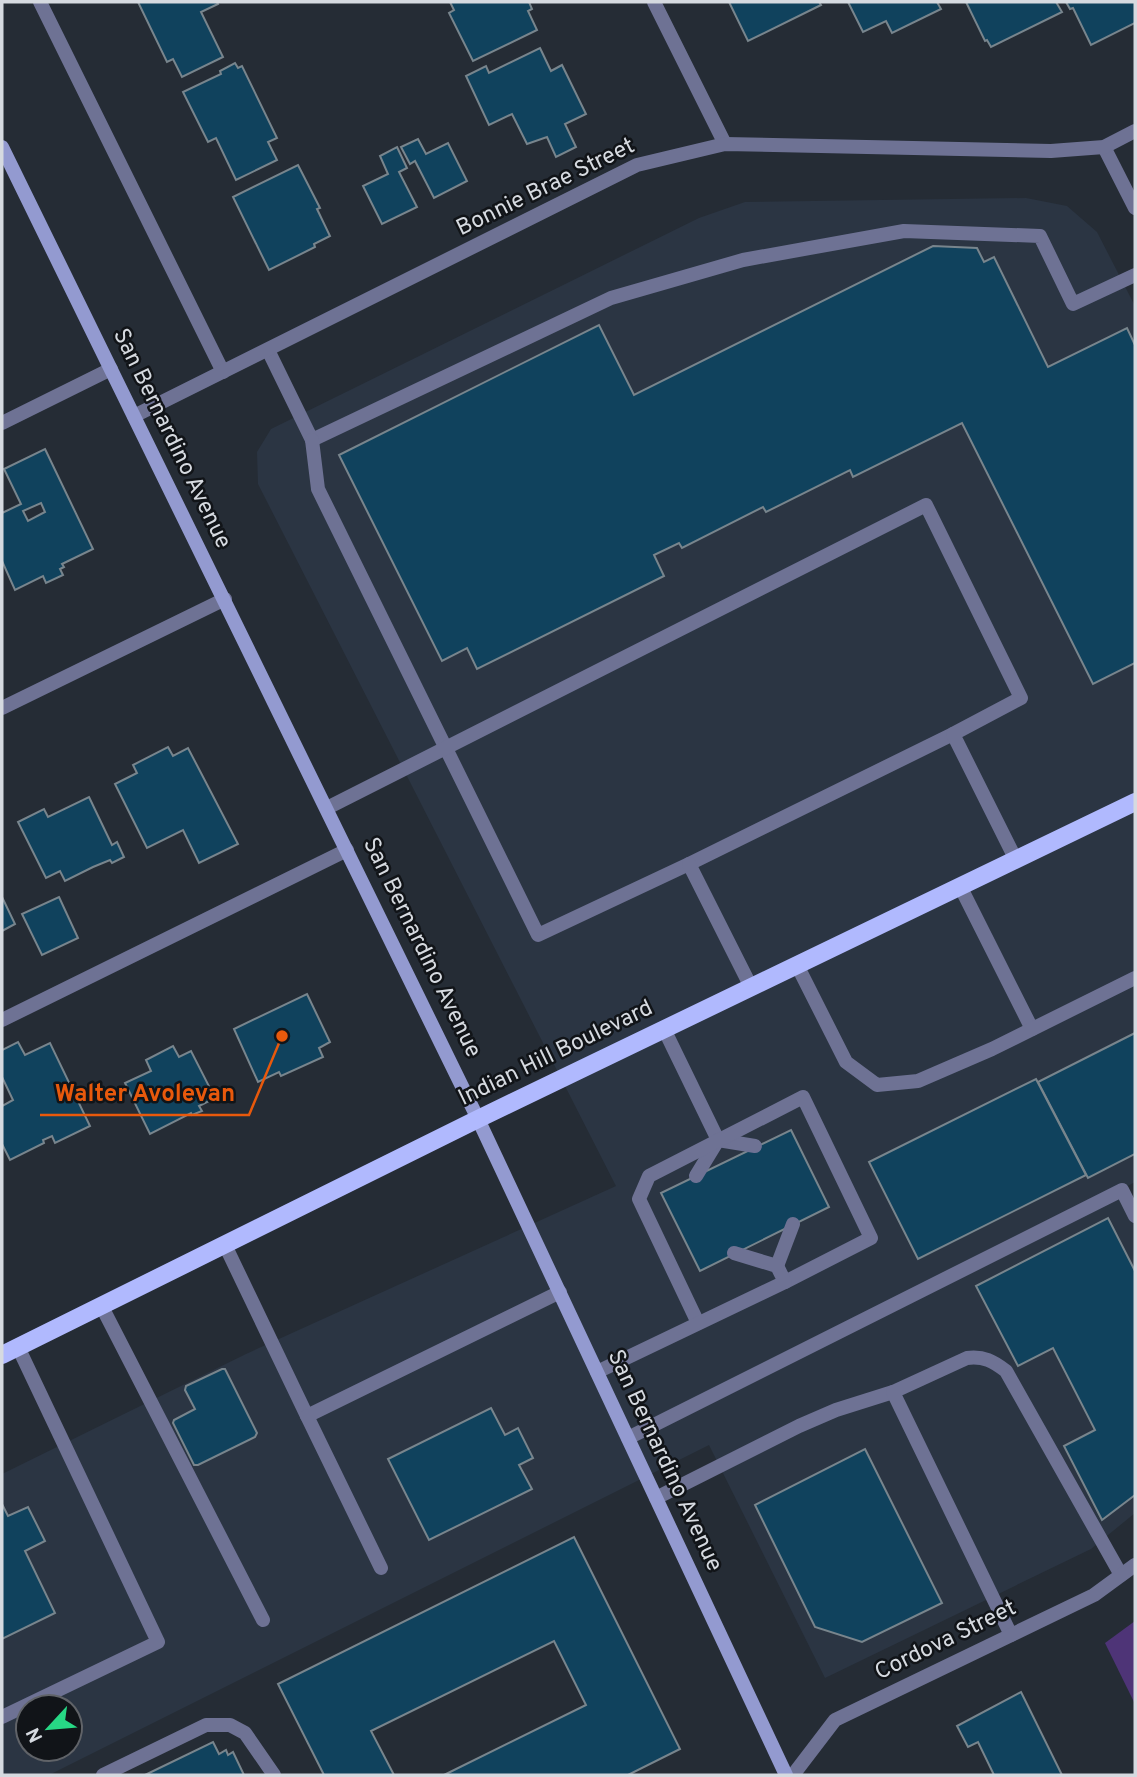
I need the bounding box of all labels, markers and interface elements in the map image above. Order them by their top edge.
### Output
street label: Bonnie Brae Street [452,132,640,244]
street label: San Bernardino Avenue [105,324,237,554]
street label: San Bernardino Avenue [355,833,487,1063]
street label: Indian Hill Boulevard [454,994,658,1114]
callout: Walter Avolevan [40,1070,249,1115]
text: Walter Avolevan [55,1080,235,1110]
street label: San Bernardino Avenue [600,1345,728,1577]
street label: Cordova Street [870,1594,1022,1688]
north arrow [14,1693,84,1763]
text: N [22,1723,49,1746]

